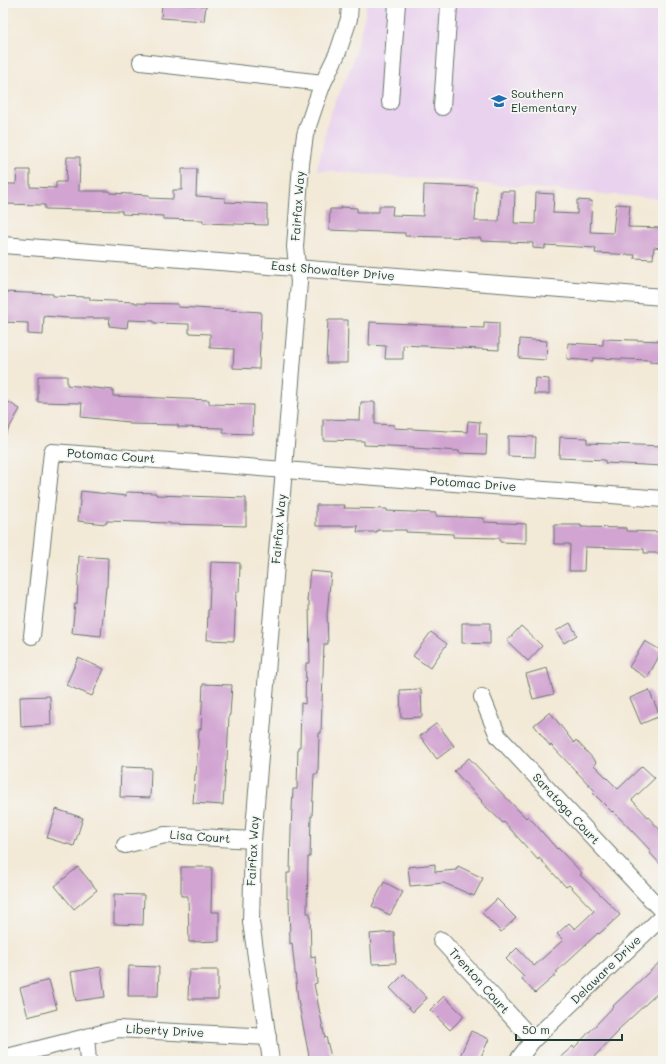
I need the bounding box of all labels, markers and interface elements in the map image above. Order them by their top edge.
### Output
place label: Southern Elementary [511,85,577,115]
school or university icon: Southern Elementary [490,92,508,110]
street label: Fairfax Way [287,170,307,242]
street label: East Showalter Drive [271,257,396,283]
street label: Potomac Court [66,444,156,466]
street label: Potomac Drive [429,472,517,494]
street label: Fairfax Way [267,493,289,565]
street label: Saratoga Court [530,769,604,847]
street label: Fairfax Way [242,815,262,886]
street label: Lisa Court [169,826,231,846]
street label: Delaware Drive [567,932,644,1007]
street label: Trenton Court [446,944,514,1017]
scale bar [516,1016,622,1042]
street label: Liberty Drive [126,1020,205,1040]
text: 50 m [522,1021,550,1037]

